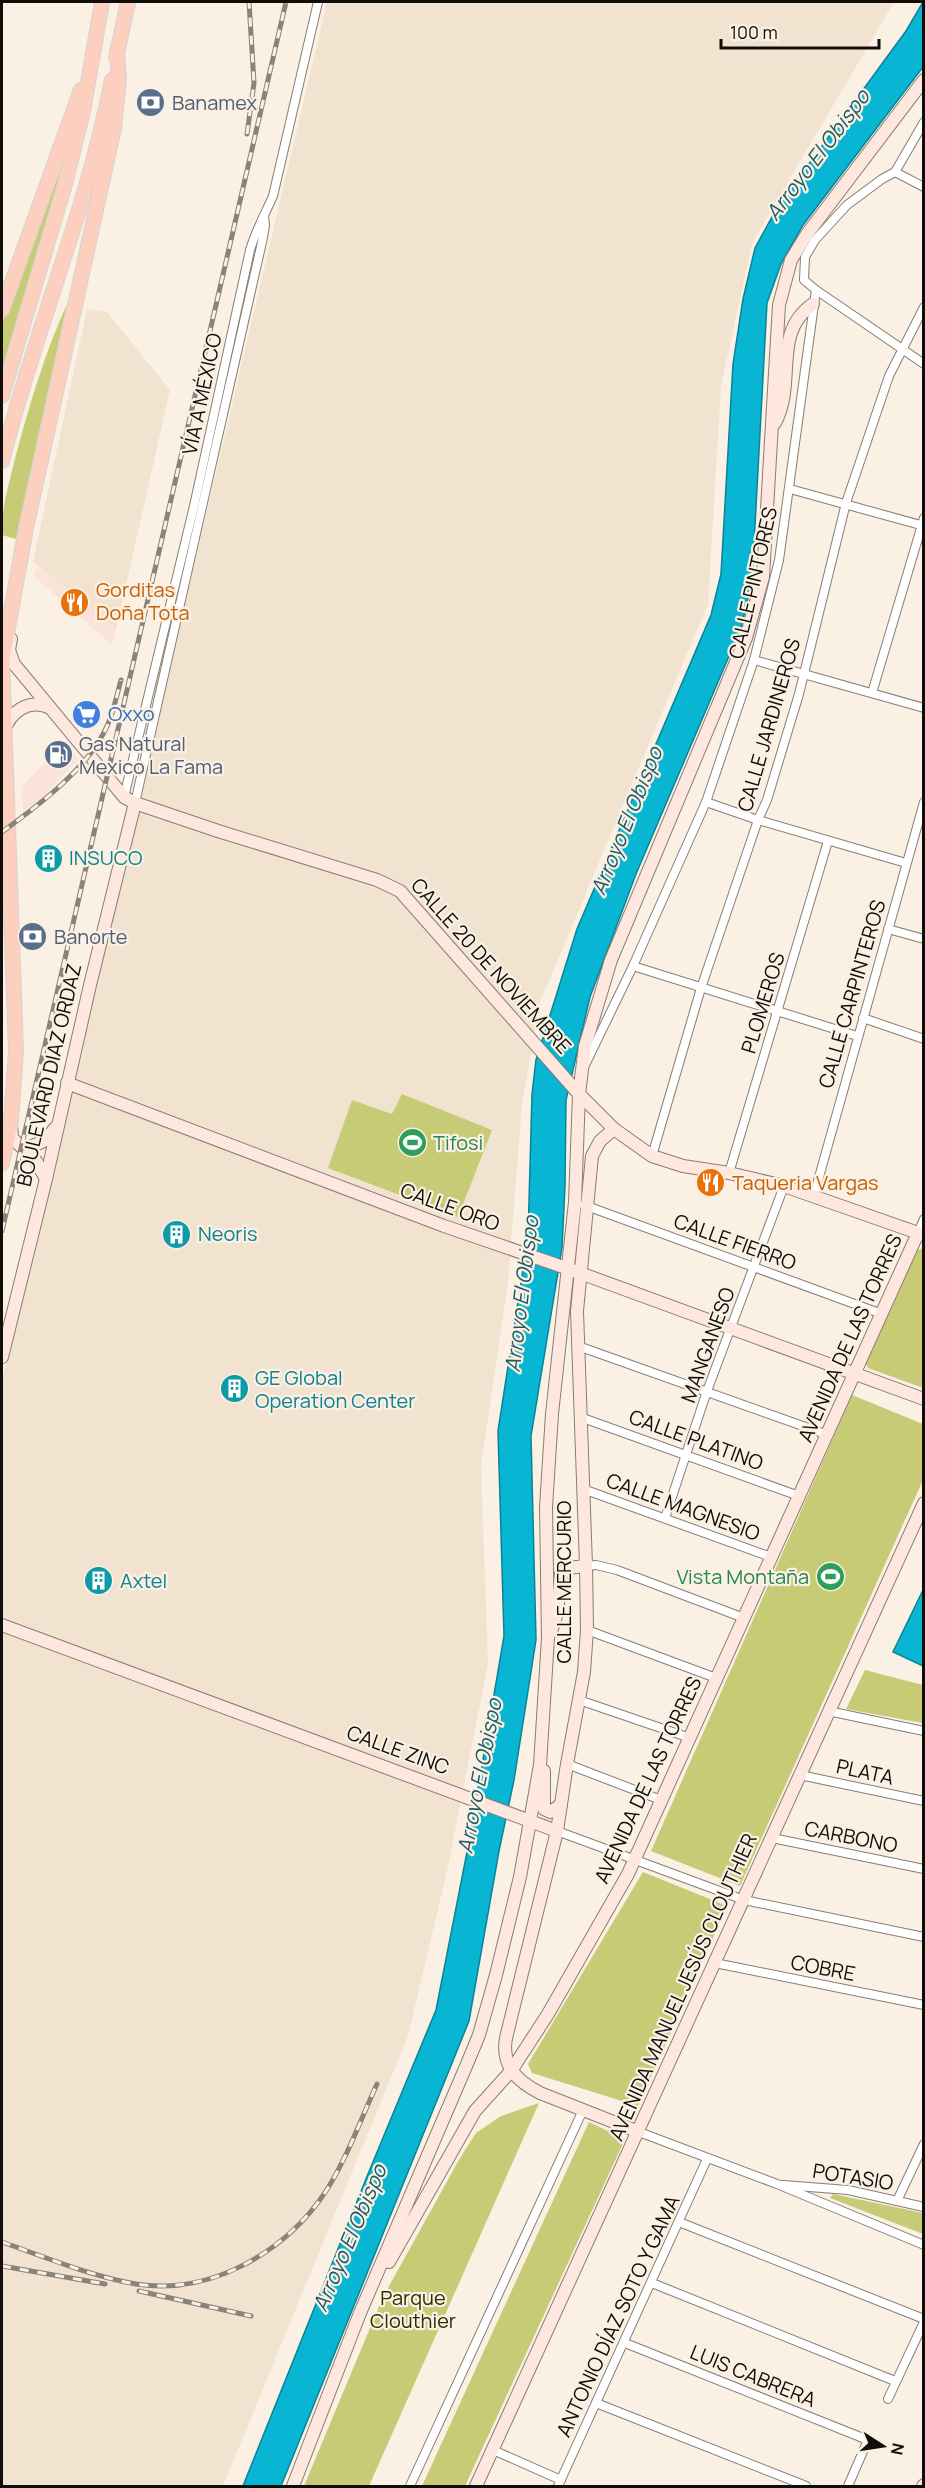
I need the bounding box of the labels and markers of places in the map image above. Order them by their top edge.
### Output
bank icon: Banamex [135,87,167,119]
place label: Banamex [172,89,258,116]
place label: Gorditas Doña Tota [96,576,190,626]
restaurant icon: Gorditas Doña Tota [59,586,91,618]
supermarket icon: Oxxo [71,698,103,730]
place label: Oxxo [108,700,155,727]
place label: Gas Natural Mexico La Fama [79,730,223,780]
fuel station icon: Gas Natural Mexico La Fama [42,739,74,771]
building icon: INSUCO [32,842,64,874]
place label: INSUCO [69,844,143,871]
bank icon: Banorte [17,921,49,953]
place label: Banorte [54,923,128,950]
sports icon: Tifosi [396,1127,428,1159]
place label: Tifosi [433,1129,483,1156]
restaurant icon: Taqueria Vargas [695,1167,727,1199]
place label: Taqueria Vargas [732,1169,879,1196]
building icon: Neoris [161,1218,193,1250]
place label: Neoris [198,1220,258,1247]
place label: GE Global Operation Center [255,1364,415,1414]
building icon: GE Global Operation Center [218,1373,250,1405]
sports icon: Vista Montaña [814,1561,846,1593]
place label: Vista Montaña [676,1563,809,1590]
building icon: Axtel [83,1565,115,1597]
place label: Axtel [120,1567,167,1594]

